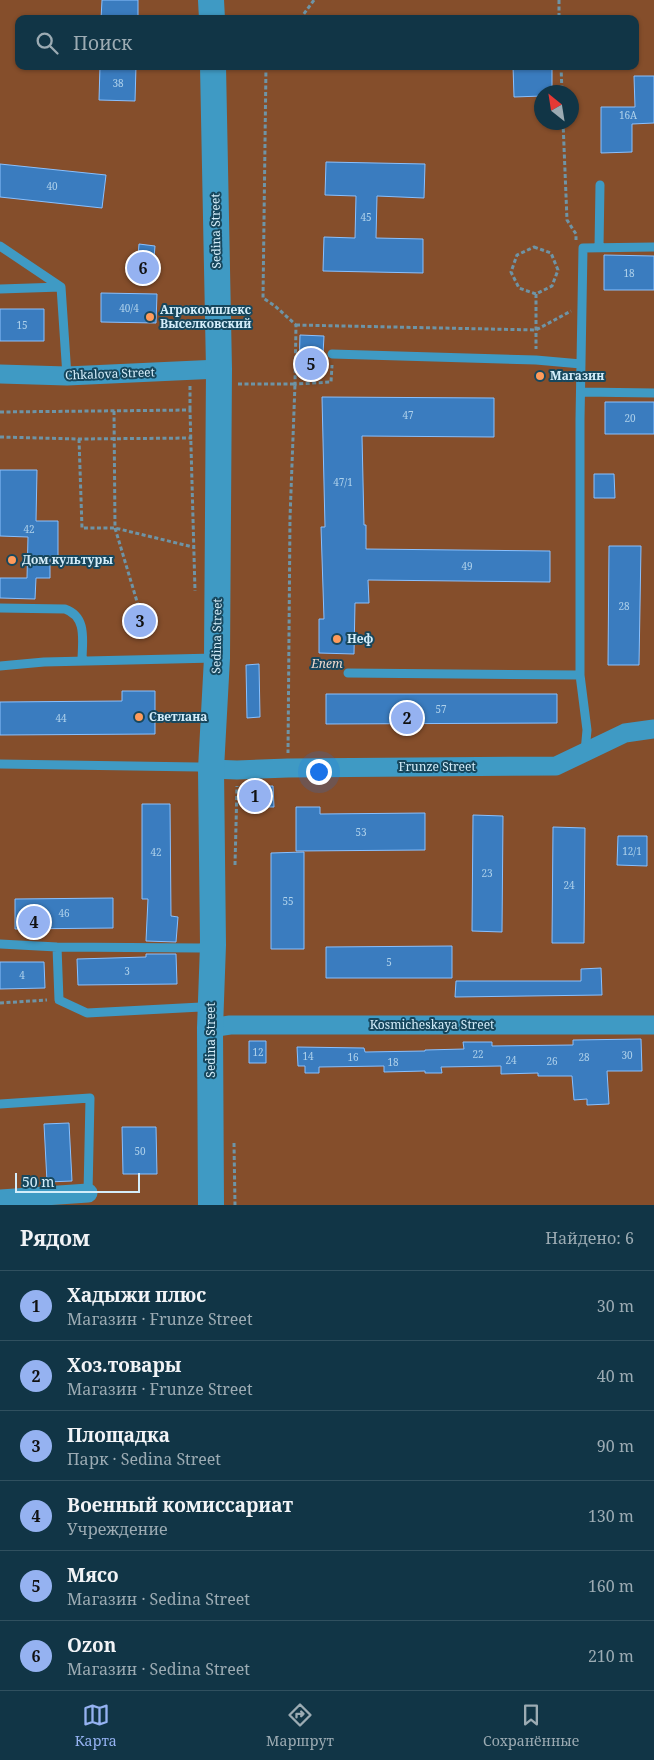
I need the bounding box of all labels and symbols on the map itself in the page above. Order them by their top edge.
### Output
house number: 38 [112,76,124,90]
north arrow [534,85,579,130]
house number: 16А [619,108,638,122]
house number: 40 [46,179,58,193]
street label: Sedina Street [206,193,225,269]
house number: 45 [360,210,372,224]
pin: 6 [127,249,159,287]
house number: 18 [623,266,635,280]
house number: 40/4 [119,301,139,315]
place label: Агрокомплекс Выселковский [160,301,251,332]
marker: Агрокомплекс Выселковский [144,311,156,323]
house number: 15 [16,318,28,332]
pin: 5 [295,345,327,383]
street label: Chkalova Street [65,363,155,384]
place label: Магазин [550,367,604,384]
marker: Магазин [534,370,546,382]
house number: 47 [402,408,414,422]
house number: 20 [624,411,636,425]
house number: 47/1 [333,475,353,489]
house number: 42 [23,522,35,536]
place label: Дом культуры [22,551,113,568]
marker: Дом культуры [6,554,18,566]
house number: 49 [461,559,473,573]
street label: Sedina Street [207,598,226,674]
house number: 28 [618,599,630,613]
pin: 3 [124,602,156,640]
place label: Неф [347,630,374,647]
marker: Неф [331,633,343,645]
park label: Enem [310,655,343,672]
pin: 2 [391,699,423,737]
house number: 57 [435,702,447,716]
place label: Светлана [149,708,207,725]
house number: 44 [55,711,67,725]
marker: Светлана [133,711,145,723]
street label: Frunze Street [398,758,476,775]
your location [306,759,332,785]
pin: 1 [239,777,271,815]
house number: 53 [355,825,367,839]
house number: 12/1 [622,844,642,858]
house number: 42 [150,845,162,859]
house number: 23 [481,866,493,880]
house number: 24 [563,878,575,892]
house number: 55 [282,894,294,908]
pin: 4 [18,903,50,941]
house number: 46 [58,906,70,920]
house number: 5 [386,955,392,969]
house number: 3 [124,964,130,978]
house number: 4 [19,968,25,982]
street label: Sedina Street [202,1002,219,1078]
street label: Kosmicheskaya Street [370,1016,494,1033]
house number: 12 [252,1045,264,1059]
house number: 22 [472,1047,484,1061]
house number: 30 [621,1048,633,1062]
house number: 14 [302,1049,314,1063]
house number: 16 [347,1050,359,1064]
house number: 28 [578,1050,590,1064]
house number: 24 [505,1053,517,1067]
house number: 26 [546,1054,558,1068]
house number: 18 [387,1055,399,1069]
house number: 50 [134,1144,146,1158]
scale bar [15,1170,140,1193]

